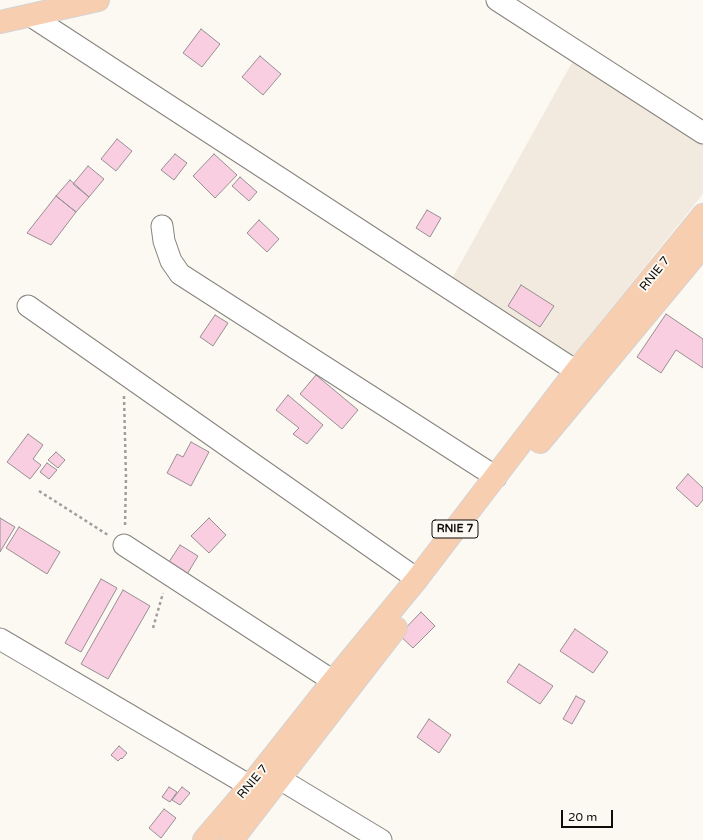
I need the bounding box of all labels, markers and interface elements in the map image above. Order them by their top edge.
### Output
street label: RNIE 7 [637,254,673,294]
road number: RNIE 7 [432,520,478,538]
street label: RNIE 7 [235,762,271,802]
scale bar [563,802,615,828]
text: 20 m [568,810,597,824]

